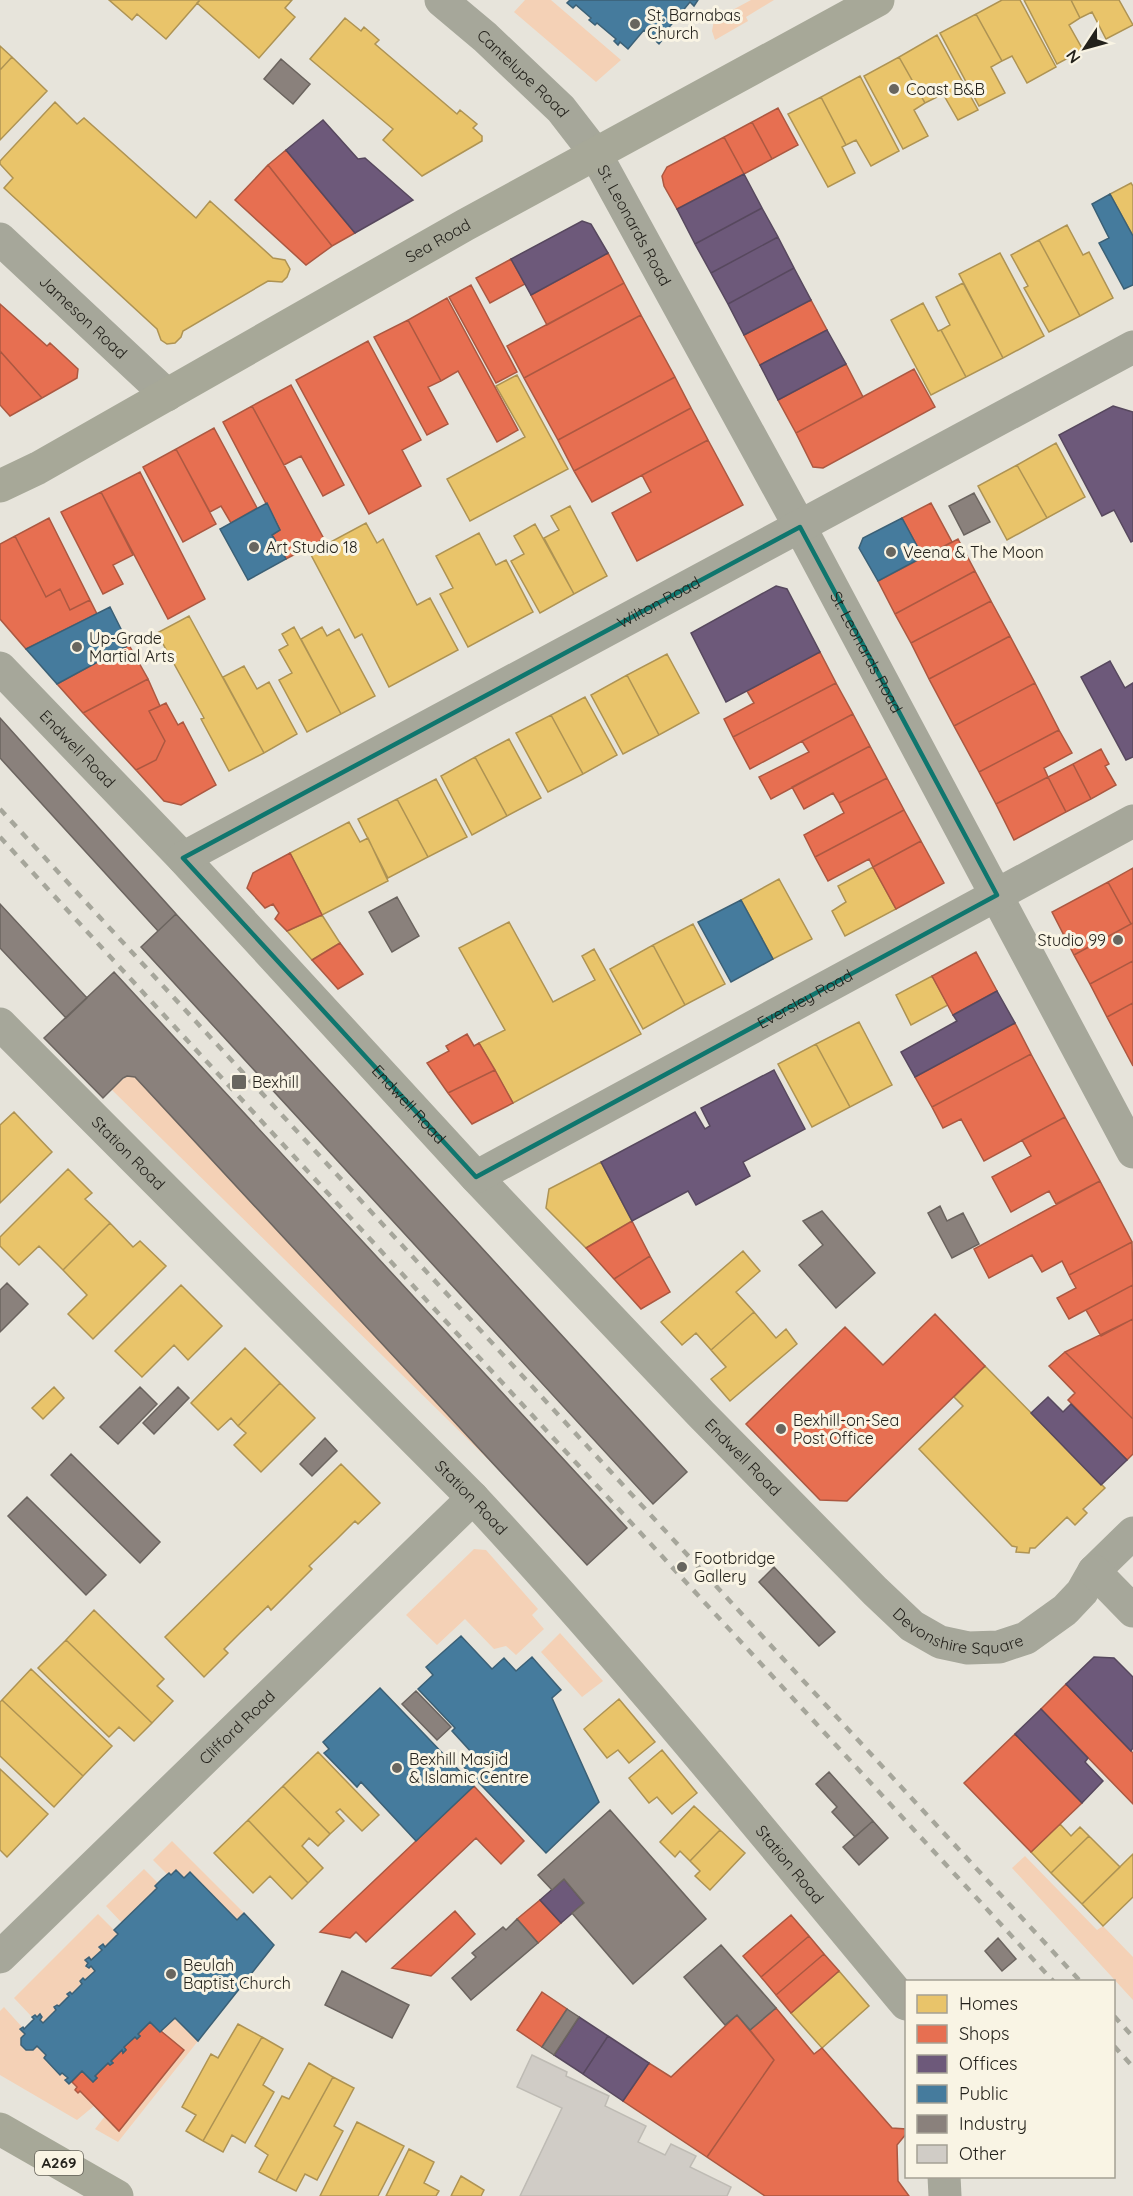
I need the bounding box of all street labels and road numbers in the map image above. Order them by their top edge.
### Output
street label: Cantelupe Road [473,25,574,121]
street label: St. Leonards Road [593,161,676,289]
street label: Sea Road [402,214,474,267]
street label: Jameson Road [35,271,131,363]
street label: Wilton Road [614,572,703,633]
street label: St. Leonards Road [826,588,907,716]
street label: Endwell Road [36,705,120,792]
street label: Eversley Road [754,965,856,1033]
street label: Endwell Road [368,1060,450,1148]
street label: Station Road [88,1112,170,1194]
street label: Endwell Road [701,1414,786,1500]
street label: Station Road [431,1456,512,1539]
street label: Devonshire Square [889,1603,1026,1658]
street label: Clifford Road [195,1686,279,1769]
street label: Station Road [752,1821,828,1908]
road number: A269 [35,2151,83,2175]

